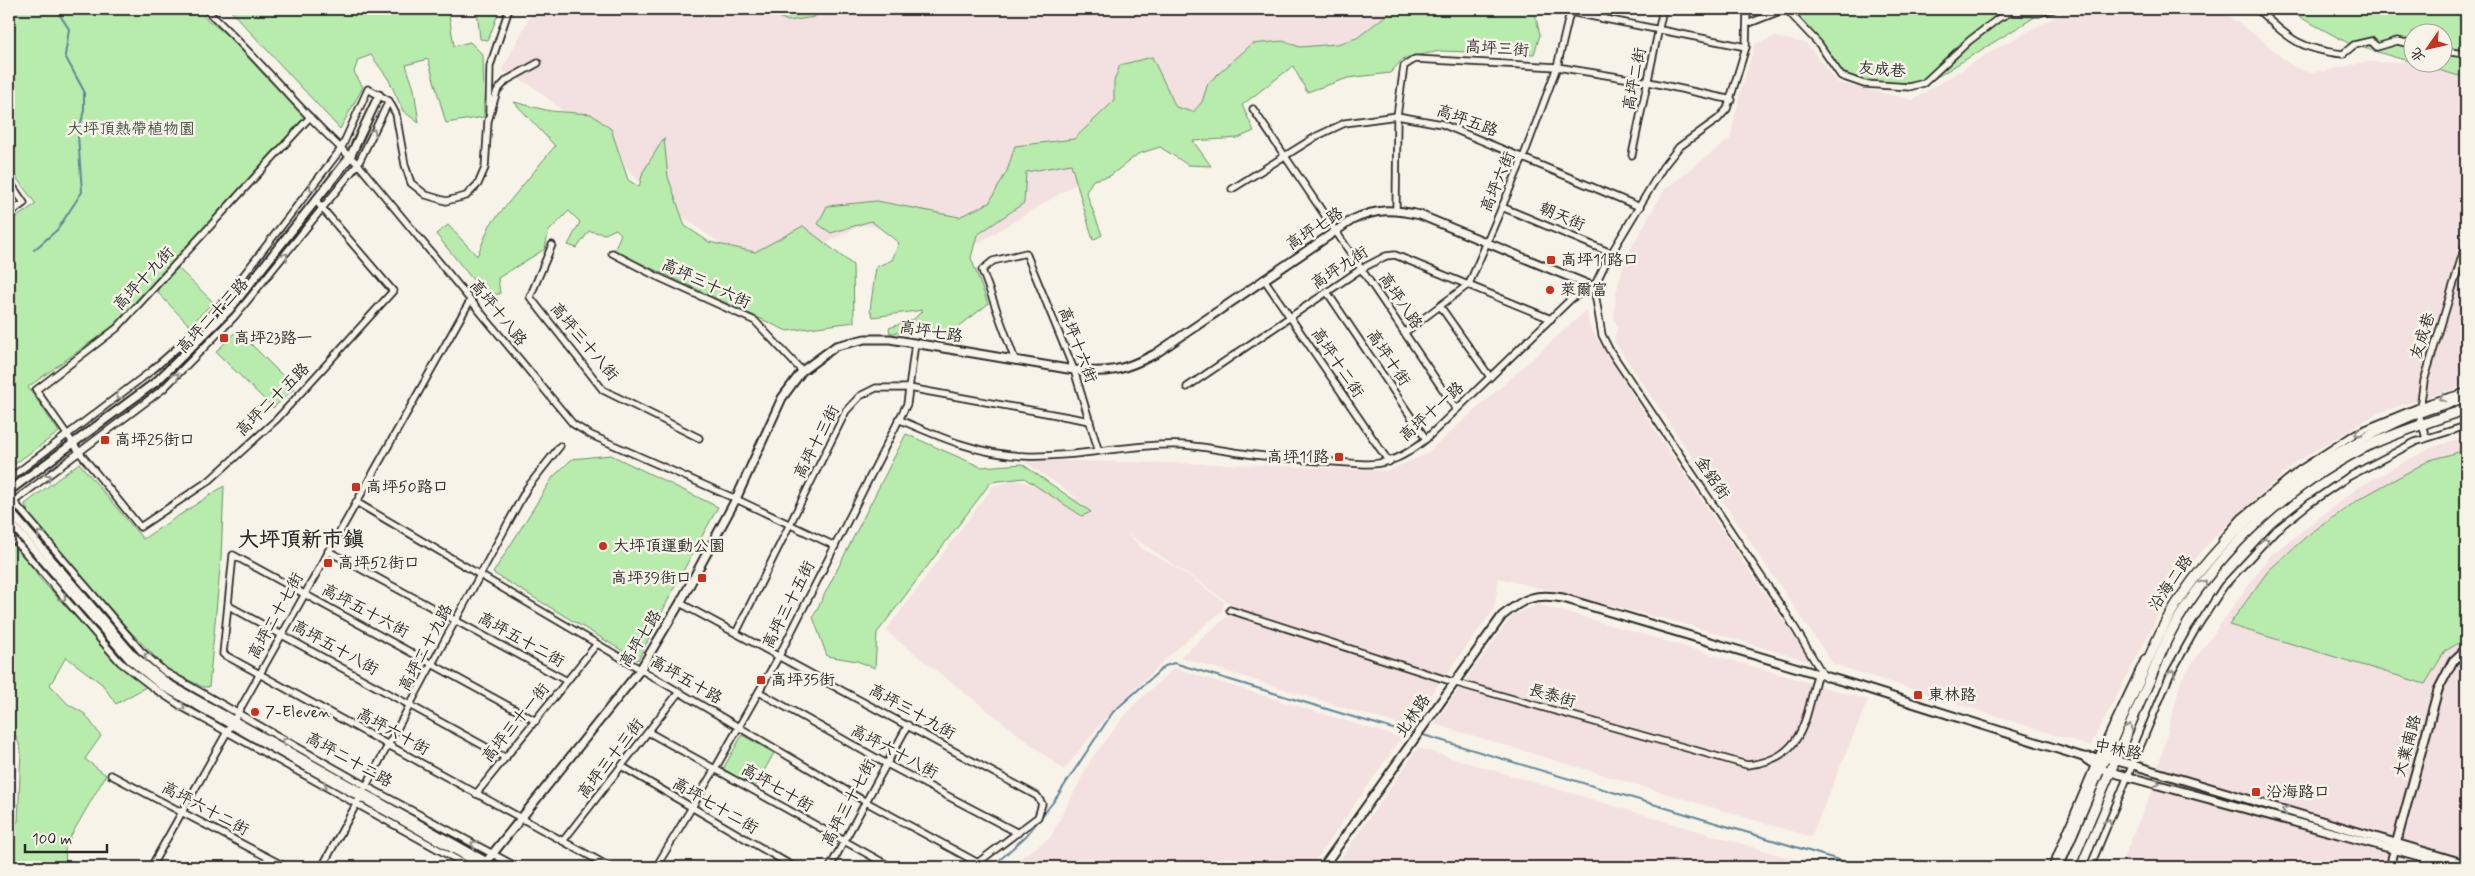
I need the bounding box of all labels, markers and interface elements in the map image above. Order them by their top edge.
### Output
north arrow [2402,22,2452,72]
street label: 高坪三街 [1464,36,1530,62]
text: 北 [2407,44,2429,66]
street label: 高坪二街 [1619,46,1651,112]
street label: 友成巷 [1857,57,1907,83]
street label: 高坪五路 [1433,100,1501,142]
park label: 大坪頂熱帶植物園 [67,119,195,140]
one-way arrow [367,129,377,138]
street label: 高坪六街 [1476,148,1520,216]
one-way arrow [310,182,318,191]
street label: 朝天街 [1536,198,1588,236]
street label: 高坪七路 [1282,203,1348,255]
street label: 高坪九街 [1307,242,1373,294]
street label: 高坪十九街 [109,243,179,315]
place label: 高坪11路口 [1561,250,1639,271]
one-way arrow [279,253,287,262]
street label: 高坪三十六街 [658,254,754,314]
marker: 高坪11路口 [1545,254,1557,266]
street label: 高坪八路 [1373,269,1427,333]
street label: 高坪二十三路 [173,274,253,358]
street label: 高坪十八路 [465,275,531,351]
place label: 萊爾富 [1560,280,1608,301]
marker: 萊爾富 [1544,284,1556,296]
street label: 高坪三十八街 [545,298,623,386]
street label: 高坪十六街 [1053,304,1101,386]
street label: 友成巷 [2406,310,2440,362]
street label: 高坪七路 [898,317,964,347]
street label: 高坪十二街 [1306,324,1368,402]
street label: 高坪十街 [1361,326,1415,390]
place label: 高坪23路一 [234,328,313,349]
marker: 高坪23路一 [218,332,230,344]
street label: 高坪二十五路 [232,359,314,441]
one-way arrow [170,373,179,382]
street label: 高坪十一路 [1395,377,1469,447]
one-way arrow [115,390,125,399]
one-way arrow [2439,392,2447,402]
street label: 高坪十三街 [789,402,845,482]
one-way arrow [2355,427,2364,437]
place label: 高坪25街口 [115,430,195,451]
marker: 高坪25街口 [99,434,111,446]
place label: 高坪11路 [1267,447,1329,468]
marker: 高坪11路 [1333,451,1345,463]
street label: 金鋁街 [1690,452,1734,504]
one-way arrow [42,474,51,482]
place label: 高坪50路口 [366,477,449,498]
marker: 高坪50路口 [350,481,362,493]
district label: 大坪頂新市鎮 [238,526,364,554]
one-way arrow [37,530,46,539]
place label: 大坪頂運動公園 [613,536,725,557]
one-way arrow [2260,538,2269,547]
marker: 大坪頂運動公園 [597,540,609,552]
street label: 沿海二路 [2144,551,2198,615]
place label: 高坪52街口 [338,553,420,574]
marker: 高坪52街口 [322,557,334,569]
street label: 高坪三十五街 [758,557,820,653]
place label: 高坪39街口 [611,568,692,589]
street label: 高坪二十七街 [244,569,308,663]
marker: 高坪39街口 [696,572,708,584]
street label: 高坪五十六街 [318,579,412,643]
one-way arrow [2198,579,2207,589]
one-way arrow [58,592,67,601]
street label: 高坪二十九路 [394,601,458,695]
street label: 高坪七路 [615,606,667,672]
street label: 高坪五十二街 [474,608,568,672]
street label: 高坪五十八街 [288,616,382,680]
street label: 高坪五十路 [646,651,726,709]
one-way arrow [143,653,152,662]
one-way arrow [2166,669,2176,678]
place label: 高坪35街 [771,670,835,691]
marker: 高坪35街 [755,674,767,686]
street label: 高坪三十一街 [478,679,554,767]
street label: 長泰街 [1526,679,1578,713]
street label: 高坪三十九街 [865,680,959,744]
place label: 東林路 [1928,685,1976,706]
marker: 東林路 [1912,689,1924,701]
street label: 北林路 [1391,690,1435,742]
one-way arrow [177,700,186,710]
place label: 7-Eleven [265,702,331,723]
street label: 高坪六十街 [353,703,433,761]
marker: 7-Eleven [249,706,261,718]
street label: 大業南路 [2390,712,2426,780]
street label: 高坪三十三街 [573,715,649,803]
street label: 高坪六十八街 [847,720,941,784]
one-way arrow [2123,723,2134,732]
street label: 高坪二十二路 [302,728,396,792]
street label: 中林路 [2092,735,2144,765]
one-way arrow [282,737,291,747]
street label: 高坪三十七街 [817,756,881,850]
street label: 高坪七十街 [737,759,817,817]
street label: 高坪七十二街 [668,773,762,839]
street label: 高坪六十二街 [158,777,252,841]
one-way arrow [2152,778,2160,788]
one-way arrow [319,780,328,790]
place label: 沿海路口 [2266,782,2330,803]
marker: 沿海路口 [2250,786,2262,798]
one-way arrow [2282,806,2290,816]
one-way arrow [2101,818,2112,827]
scale bar [25,821,108,853]
text: 100 m [32,830,72,850]
one-way arrow [470,840,479,850]

